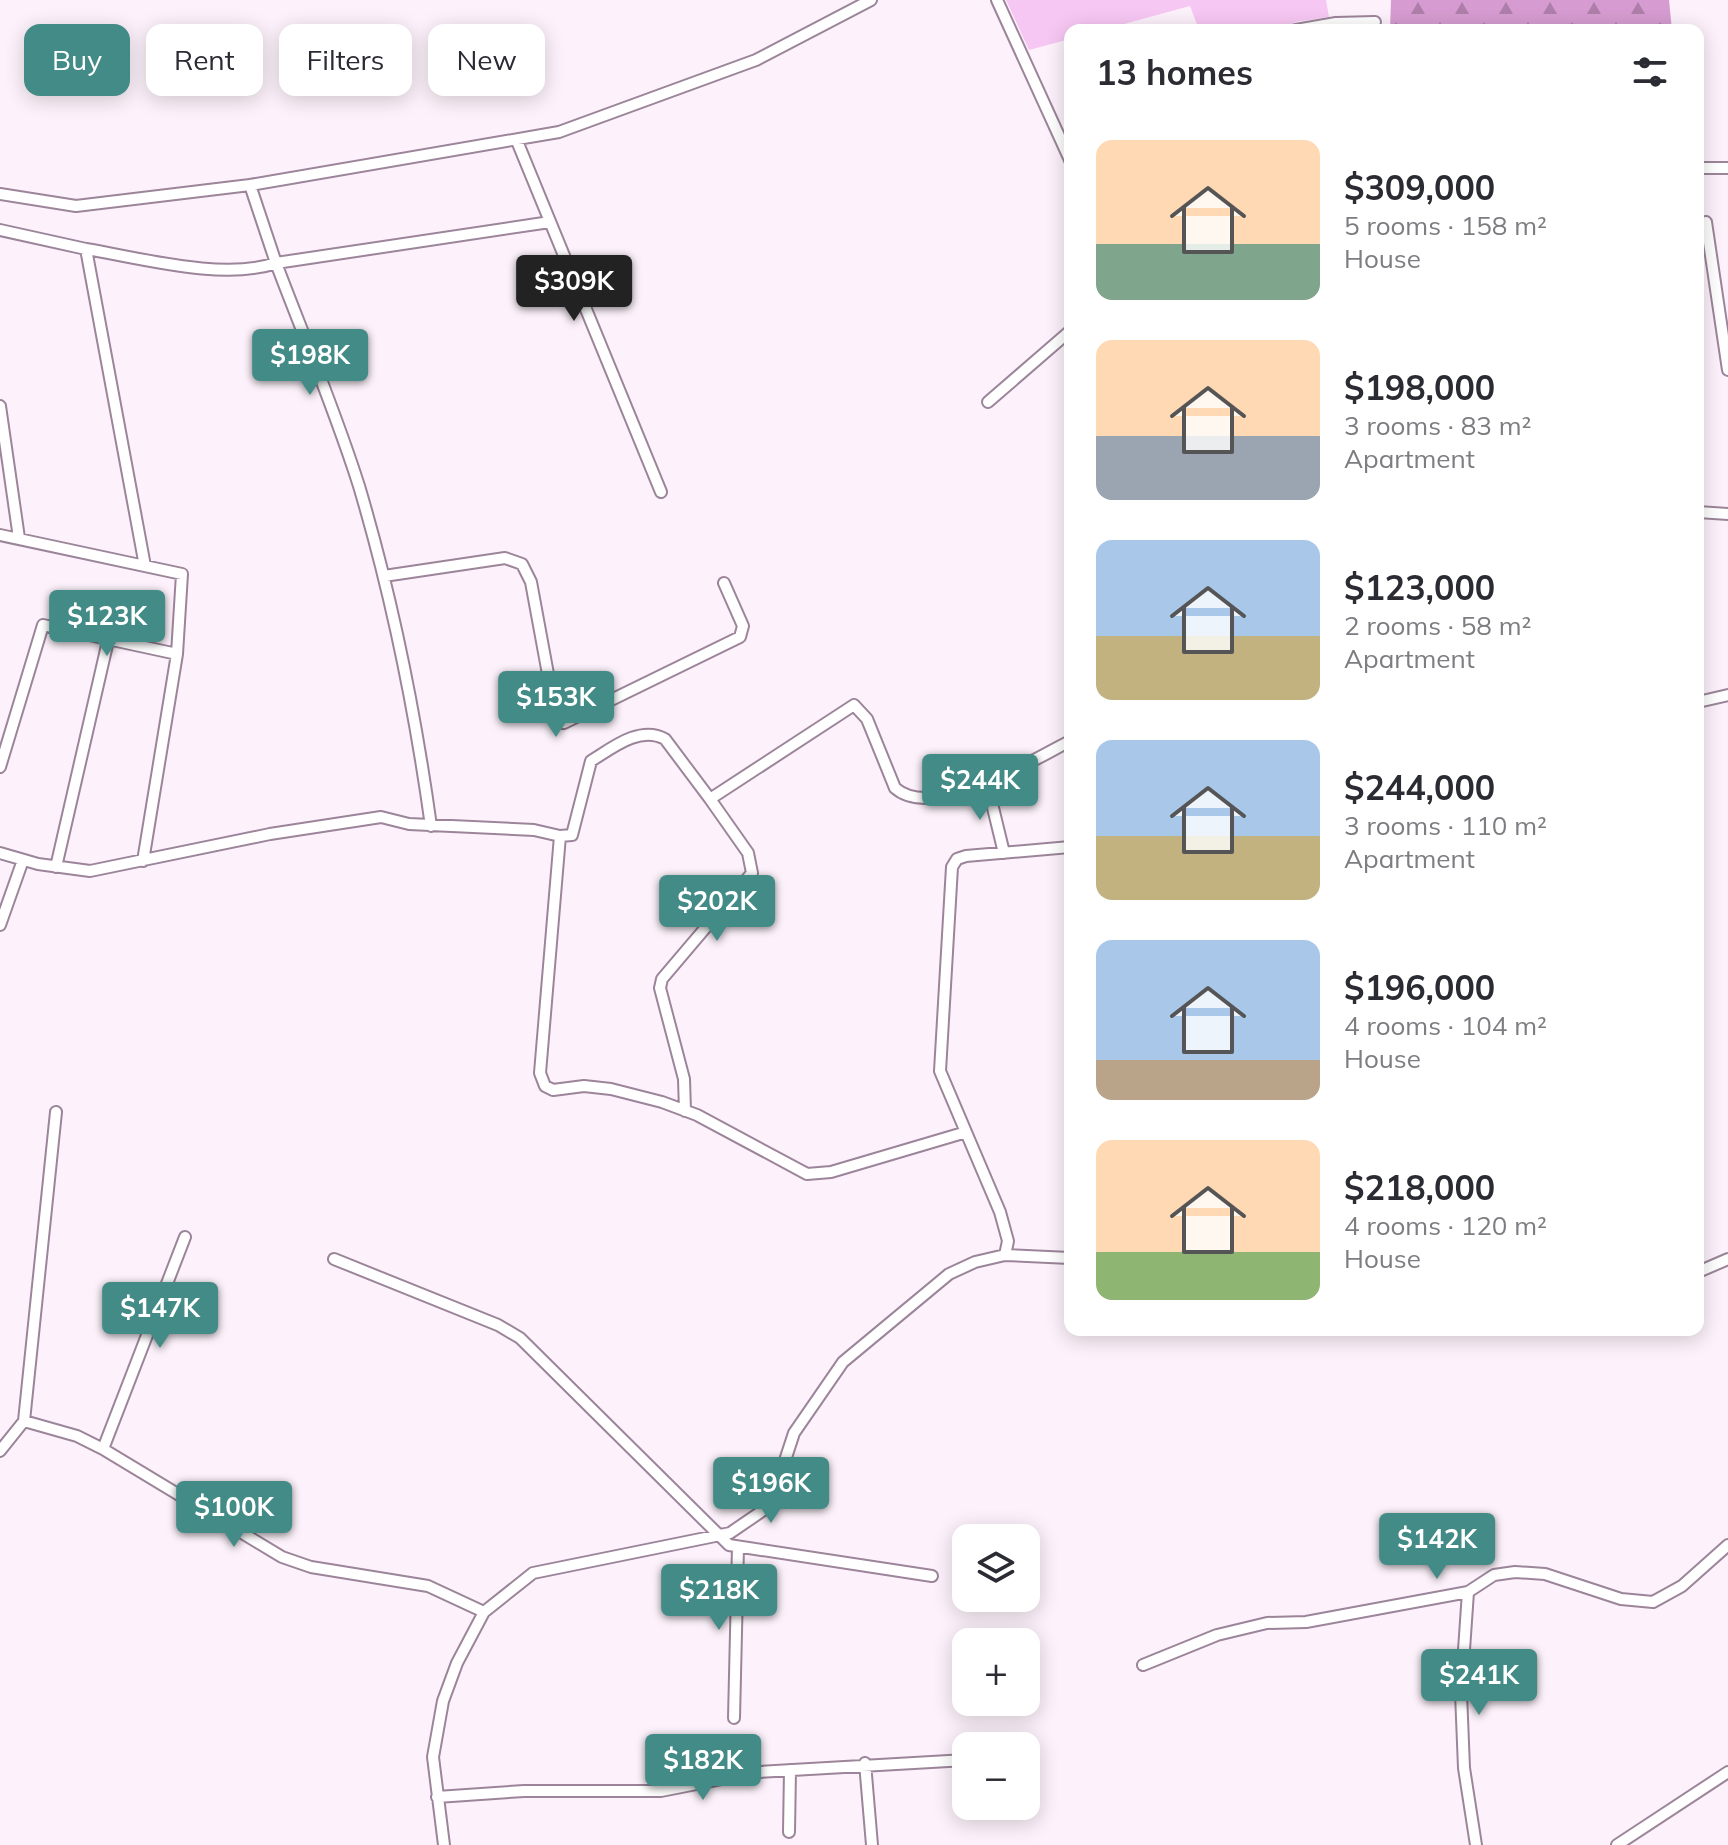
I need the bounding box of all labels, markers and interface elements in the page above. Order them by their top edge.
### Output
chip: Buy [24,24,130,96]
chip: Rent [146,24,263,96]
chip: Filters [279,24,412,96]
chip: New [428,24,545,96]
icon: filters [1628,50,1672,94]
text: 13 homes [1096,51,1253,94]
text: $309,000 [1344,166,1495,209]
icon: home [1160,172,1256,268]
text: 5 rooms · 158 m² [1344,209,1547,242]
text: House [1344,242,1421,275]
pin: $309K [518,255,630,323]
text: $309K [534,264,614,297]
pin: $198K [254,329,366,397]
text: $198K [270,338,350,371]
text: $198,000 [1344,366,1495,409]
icon: home [1160,372,1256,468]
text: 3 rooms · 83 m² [1344,409,1531,442]
text: Apartment [1344,442,1475,475]
text: $123,000 [1344,566,1495,609]
icon: home [1160,572,1256,668]
pin: $123K [51,590,163,658]
text: $123K [67,599,147,632]
text: 2 rooms · 58 m² [1344,609,1531,642]
text: Apartment [1344,642,1475,675]
pin: $153K [500,671,612,739]
text: $153K [516,680,596,713]
pin: $244K [924,754,1036,822]
text: $244K [940,763,1020,796]
text: $244,000 [1344,766,1495,809]
icon: home [1160,772,1256,868]
text: 3 rooms · 110 m² [1344,809,1547,842]
text: Apartment [1344,842,1475,875]
pin: $202K [661,875,773,943]
text: $202K [677,884,757,917]
text: $196,000 [1344,966,1495,1009]
icon: home [1160,972,1256,1068]
text: 4 rooms · 104 m² [1344,1009,1547,1042]
text: House [1344,1042,1421,1075]
text: $218,000 [1344,1166,1495,1209]
icon: home [1160,1172,1256,1268]
text: 4 rooms · 120 m² [1344,1209,1547,1242]
text: House [1344,1242,1421,1275]
pin: $147K [104,1282,216,1350]
text: $147K [120,1291,200,1324]
pin: $196K [715,1457,827,1525]
text: $196K [731,1466,811,1499]
pin: $100K [178,1481,290,1549]
text: $100K [194,1490,274,1523]
pin: $142K [1381,1513,1493,1581]
text: $142K [1397,1522,1477,1555]
map controls [952,1524,1040,1820]
button: layers [952,1524,1040,1612]
pin: $218K [663,1564,775,1632]
text: $218K [679,1573,759,1606]
button: + [952,1628,1040,1716]
pin: $241K [1423,1649,1535,1717]
text: $241K [1439,1658,1519,1691]
button: − [952,1732,1040,1820]
pin: $182K [647,1734,759,1802]
text: $182K [663,1743,743,1776]

